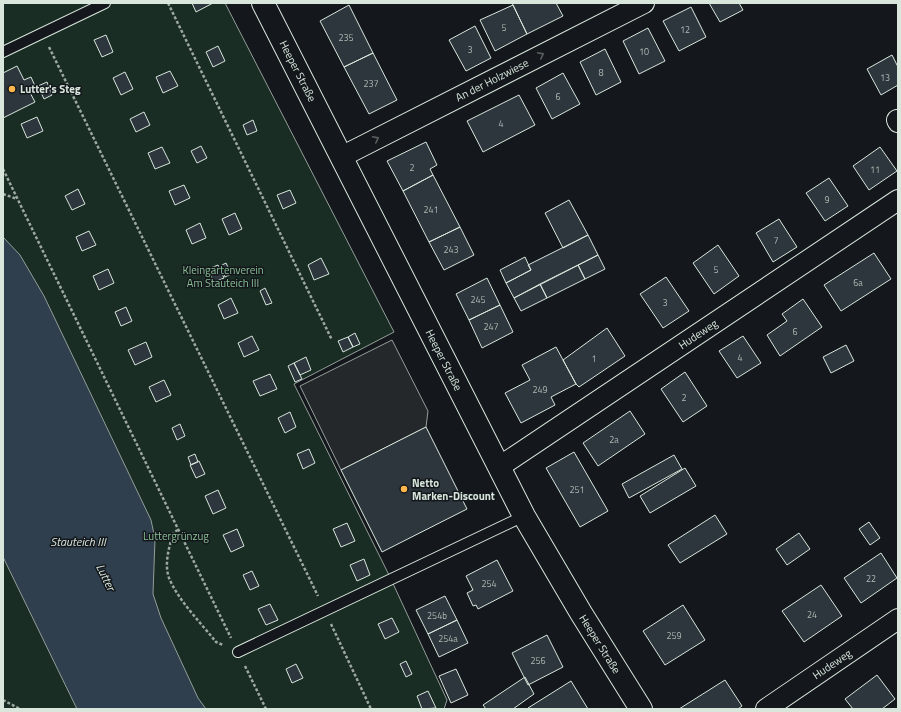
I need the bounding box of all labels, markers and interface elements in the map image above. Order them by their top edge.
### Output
house number: 5 [501,21,507,34]
house number: 12 [680,23,690,36]
house number: 235 [338,31,354,44]
street label: Heeper Straße [276,38,321,105]
house number: 3 [467,43,473,56]
house number: 10 [639,45,649,58]
one-way arrow [537,52,545,60]
street label: An der Holzwiese [453,54,532,105]
house number: 8 [598,66,604,79]
house number: 13 [880,71,890,84]
house number: 237 [363,77,379,90]
place label: Lutter's Steg [20,81,81,97]
marker: Lutter's Steg [7,84,17,94]
house number: 6 [555,90,561,103]
house number: 4 [498,117,504,130]
one-way arrow [371,137,379,144]
house number: 2 [409,161,415,174]
house number: 11 [870,163,880,176]
house number: 9 [824,193,830,206]
house number: 241 [423,203,439,216]
house number: 7 [773,234,779,247]
house number: 243 [443,243,459,256]
park label: Kleingartenverein Am Stauteich III [182,262,264,291]
house number: 5 [713,263,719,276]
house number: 6a [853,276,863,289]
house number: 245 [470,293,486,306]
house number: 3 [662,296,668,309]
street label: Hudeweg [675,315,721,353]
house number: 247 [483,320,499,333]
house number: 6 [792,325,798,338]
street label: Heeper Straße [422,327,467,394]
house number: 4 [737,351,743,364]
house number: 1 [591,352,597,365]
house number: 249 [532,383,548,396]
house number: 2 [681,391,687,404]
house number: 2a [609,433,619,446]
place label: Netto Marken-Discount [412,475,495,504]
house number: 251 [569,483,585,496]
marker: Netto Marken-Discount [399,484,409,494]
park label: Luttergrünzug [143,528,209,544]
water label: Stauteich III [50,532,107,551]
water label: Lutter [91,560,122,596]
house number: 22 [866,572,876,585]
house number: 254 [481,577,497,590]
house number: 24 [807,608,817,621]
house number: 254b [427,609,447,622]
street label: Heeper Straße [575,611,625,677]
house number: 259 [666,629,682,642]
house number: 254a [438,632,458,645]
street label: Hudeweg [809,645,855,683]
house number: 256 [530,654,546,667]

